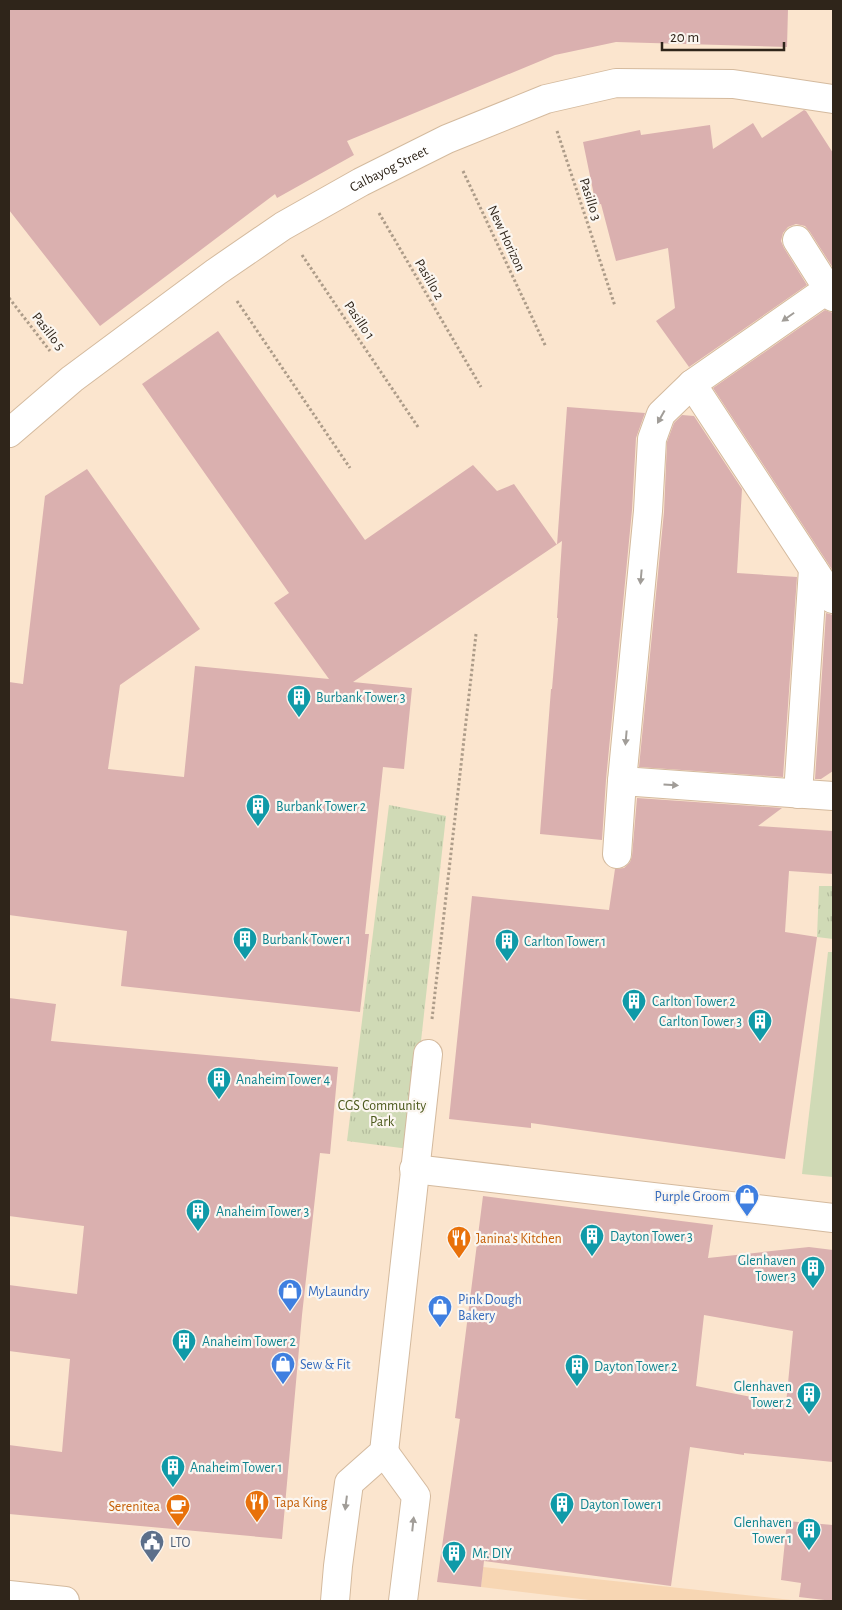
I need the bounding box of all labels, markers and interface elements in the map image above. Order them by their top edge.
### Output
scale bar [662,20,784,52]
text: 20 m [670,30,699,45]
street label: Calbayog Street [348,143,431,195]
street label: Pasillo 3 [577,176,604,223]
street label: New Horizon [485,203,527,274]
street label: Pasillo 2 [412,257,446,302]
street label: Pasillo 1 [341,299,377,342]
street label: Pasillo 5 [29,310,67,353]
one-way arrow [781,312,795,322]
one-way arrow [657,410,666,423]
one-way arrow [637,569,645,585]
building icon: Burbank Tower 3 [286,684,312,718]
place label: Burbank Tower 3 [316,691,406,705]
one-way arrow [622,731,630,747]
one-way arrow [663,781,679,789]
building icon: Burbank Tower 2 [245,793,271,827]
place label: Burbank Tower 2 [276,800,366,814]
building icon: Burbank Tower 1 [232,926,258,960]
building icon: Carlton Tower 1 [494,928,520,962]
place label: Burbank Tower 1 [262,933,350,947]
place label: Carlton Tower 1 [524,935,606,949]
building icon: Carlton Tower 2 [621,988,647,1022]
place label: Carlton Tower 2 [652,995,736,1009]
building icon: Carlton Tower 3 [747,1008,773,1042]
place label: Carlton Tower 3 [659,1015,742,1029]
building icon: Anaheim Tower 4 [206,1066,232,1100]
place label: Anaheim Tower 4 [236,1073,330,1087]
park label: CGS Community Park [338,1099,426,1129]
shop icon: Purple Groom [734,1183,760,1217]
place label: Purple Groom [655,1190,730,1204]
building icon: Anaheim Tower 3 [185,1198,211,1232]
place label: Anaheim Tower 3 [216,1205,309,1219]
building icon: Dayton Tower 3 [579,1223,605,1257]
restaurant icon: Janina's Kitchen [446,1225,472,1259]
place label: Dayton Tower 3 [610,1230,693,1244]
place label: Janina's Kitchen [476,1232,562,1246]
place label: Glenhaven Tower 3 [738,1254,796,1284]
building icon: Glenhaven Tower 3 [800,1255,826,1289]
shop icon: MyLaundry [277,1278,303,1312]
place label: MyLaundry [308,1285,369,1299]
place label: Pink Dough Bakery [458,1293,522,1323]
shop icon: Pink Dough Bakery [427,1294,453,1328]
building icon: Anaheim Tower 2 [171,1328,197,1362]
place label: Anaheim Tower 2 [202,1335,296,1349]
shop icon: Sew & Fit [270,1351,296,1385]
building icon: Dayton Tower 2 [564,1353,590,1387]
place label: Sew & Fit [300,1358,351,1372]
place label: Dayton Tower 2 [594,1360,677,1374]
place label: Glenhaven Tower 2 [734,1380,792,1410]
building icon: Glenhaven Tower 2 [796,1381,822,1415]
building icon: Anaheim Tower 1 [160,1454,186,1488]
place label: Anaheim Tower 1 [190,1461,282,1475]
restaurant icon: Tapa King [244,1489,270,1523]
building icon: Dayton Tower 1 [549,1491,575,1525]
cafe icon: Serenitea [165,1493,191,1527]
one-way arrow [342,1495,350,1511]
place label: Tapa King [274,1496,328,1510]
place label: Dayton Tower 1 [580,1498,662,1512]
place label: Serenitea [108,1500,161,1514]
one-way arrow [409,1516,417,1532]
place label: Glenhaven Tower 1 [734,1516,792,1546]
building icon: Glenhaven Tower 1 [796,1517,822,1551]
public building icon: LTO [139,1529,165,1563]
place label: LTO [170,1536,190,1550]
building icon: Mr. DIY [441,1540,467,1574]
place label: Mr. DIY [472,1547,513,1561]

